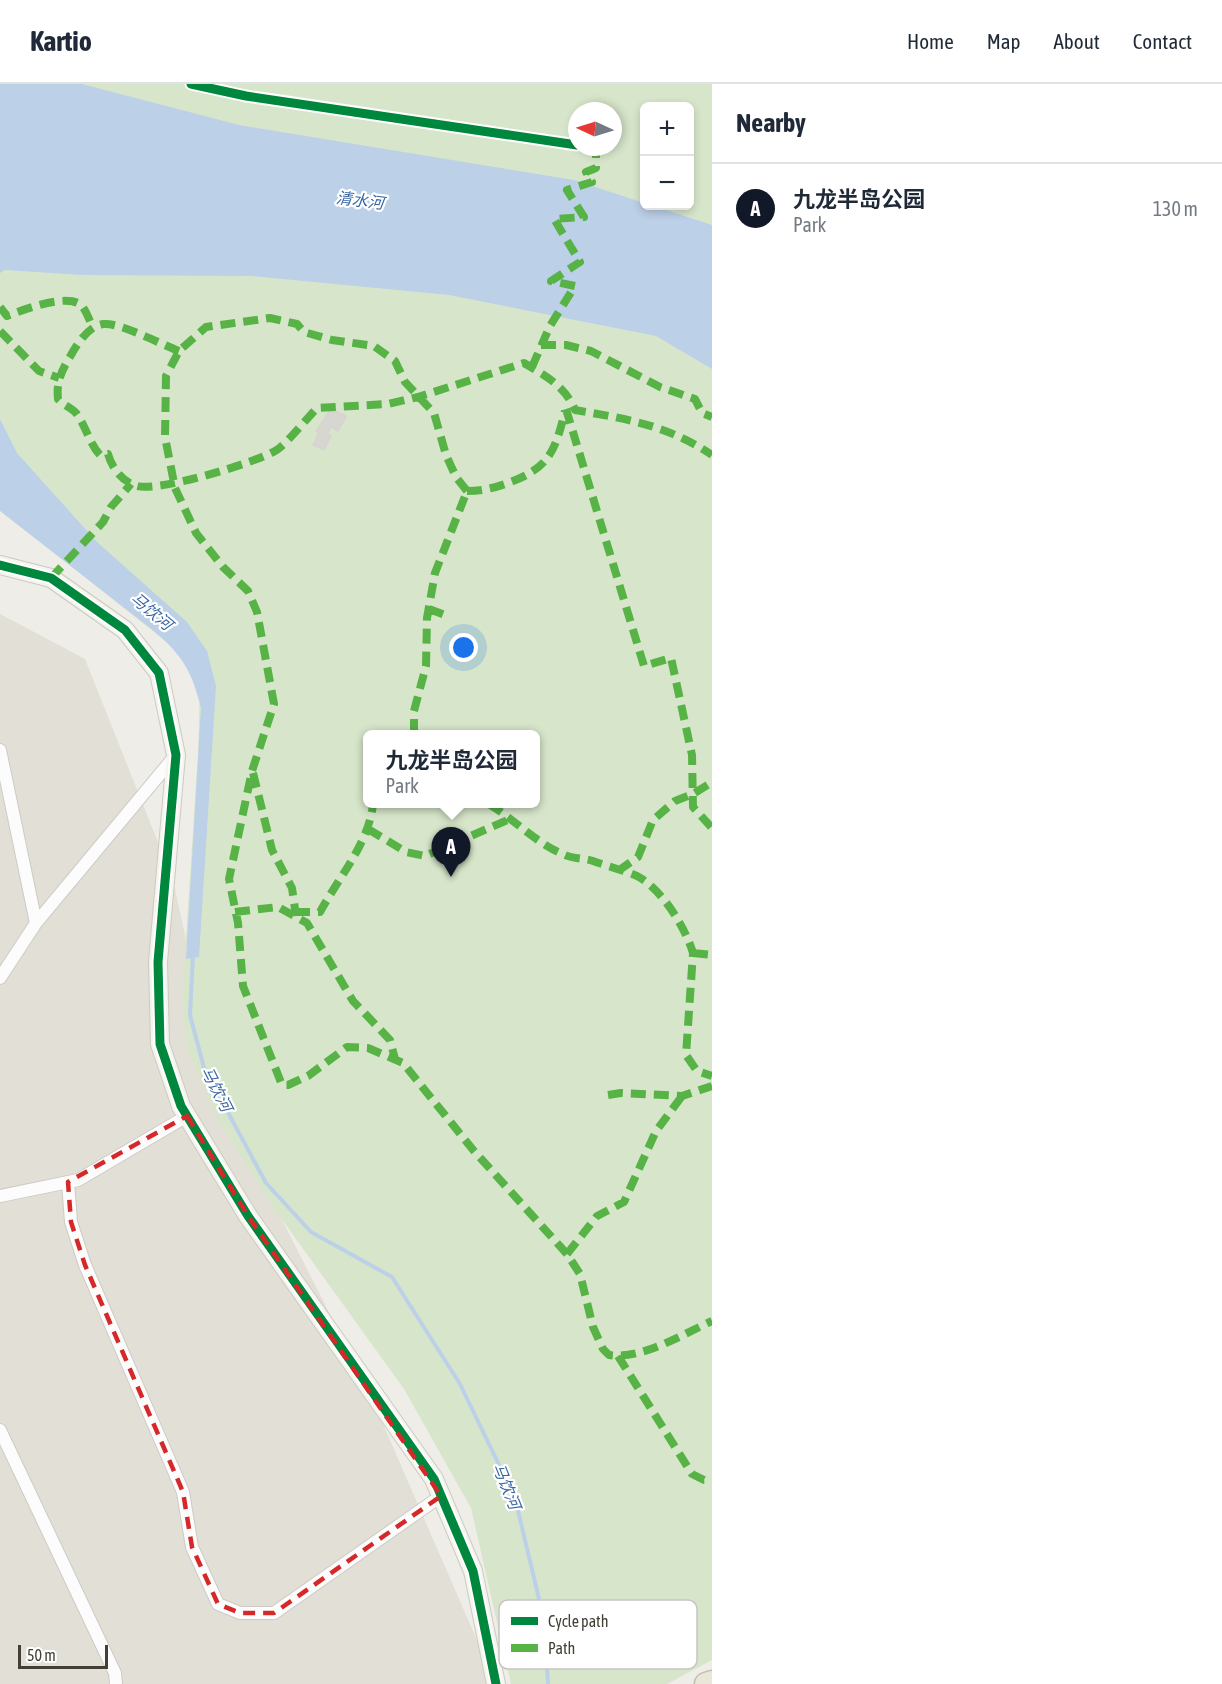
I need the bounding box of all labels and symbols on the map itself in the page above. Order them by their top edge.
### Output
north arrow [568,102,622,156]
water label: 清水河 [335,188,388,212]
water label: 马饮河 [128,589,178,635]
your location [449,633,478,662]
pin: A [432,828,470,877]
water label: 马饮河 [198,1064,237,1117]
water label: 马饮河 [490,1460,525,1514]
legend [499,1600,697,1669]
text: Cycle path [548,1612,608,1631]
text: Path [548,1639,575,1657]
scale bar [18,1642,108,1670]

